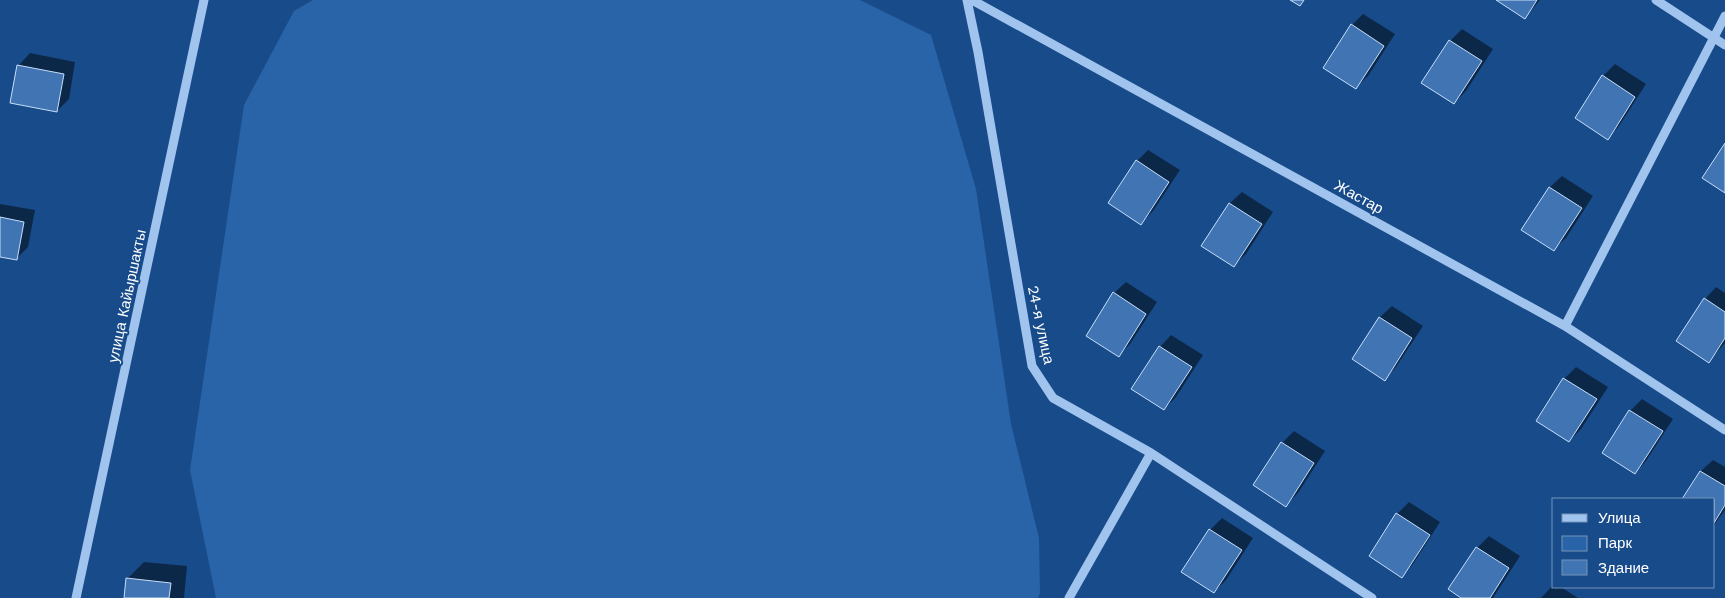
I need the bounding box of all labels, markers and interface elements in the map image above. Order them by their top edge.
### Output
street label: Жастар [1331,176,1387,218]
street label: улица Кайыршакты [104,228,150,364]
street label: 24-я улица [1024,284,1058,366]
legend [1552,498,1715,588]
text: Улица [1598,509,1641,527]
text: Парк [1598,534,1632,552]
text: Здание [1598,559,1649,577]

